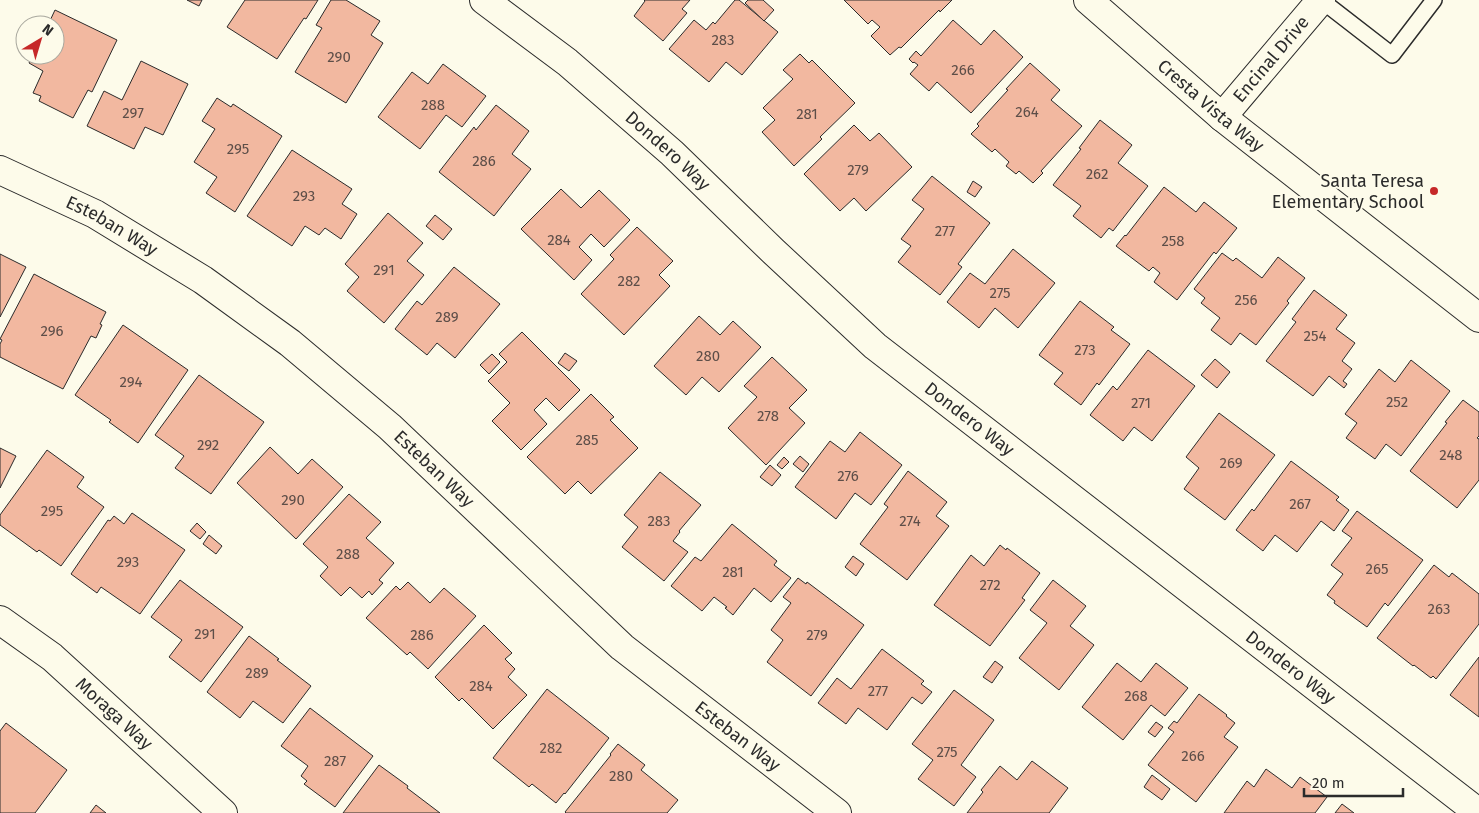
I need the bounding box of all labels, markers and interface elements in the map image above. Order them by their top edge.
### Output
street label: Encinal Drive [1228,11,1314,107]
north arrow [15,15,65,65]
text: N [39,21,57,40]
house number: 283 [711,31,735,49]
house number: 290 [327,48,351,66]
street label: Cresta Vista Way [1153,55,1269,157]
house number: 266 [951,61,975,79]
house number: 288 [421,96,445,114]
house number: 264 [1015,103,1039,121]
house number: 297 [122,104,144,122]
house number: 281 [796,105,818,123]
street label: Dondero Way [621,106,715,195]
house number: 295 [227,140,249,158]
house number: 286 [472,152,496,170]
house number: 279 [847,161,869,179]
house number: 262 [1086,165,1108,183]
place label: Santa Teresa Elementary School [1272,170,1424,213]
marker: Santa Teresa Elementary School [1428,185,1440,197]
house number: 293 [293,187,315,205]
street label: Esteban Way [62,191,162,261]
house number: 277 [935,222,956,240]
house number: 284 [547,231,571,249]
house number: 258 [1161,232,1185,250]
house number: 291 [373,261,395,279]
house number: 282 [618,272,640,290]
house number: 275 [989,284,1011,302]
house number: 256 [1235,291,1257,309]
house number: 289 [435,308,459,326]
house number: 296 [40,322,64,340]
house number: 254 [1304,327,1326,345]
house number: 273 [1074,341,1096,359]
house number: 280 [696,347,720,365]
house number: 294 [120,373,143,391]
street label: Dondero Way [920,377,1019,461]
house number: 252 [1386,393,1408,411]
house number: 271 [1131,394,1151,412]
house number: 278 [757,407,779,425]
street label: Esteban Way [389,426,479,512]
house number: 285 [575,431,599,449]
house number: 292 [197,436,219,454]
house number: 248 [1439,446,1463,464]
house number: 269 [1219,454,1243,472]
house number: 276 [837,467,859,485]
house number: 290 [281,491,305,509]
house number: 267 [1289,495,1311,513]
house number: 295 [41,502,63,520]
house number: 283 [647,512,671,530]
house number: 274 [899,512,921,530]
house number: 288 [336,545,360,563]
house number: 293 [117,553,139,571]
house number: 265 [1366,560,1388,578]
house number: 281 [722,563,744,581]
house number: 272 [979,576,1001,594]
house number: 263 [1428,600,1450,618]
house number: 291 [194,625,216,643]
house number: 286 [410,626,434,644]
house number: 279 [806,626,828,644]
street label: Dondero Way [1241,626,1340,709]
house number: 289 [245,664,269,682]
street label: Moraga Way [71,673,157,755]
house number: 284 [469,677,493,695]
house number: 277 [868,682,889,700]
house number: 268 [1124,687,1148,705]
street label: Esteban Way [690,696,785,776]
house number: 282 [540,739,562,757]
house number: 275 [936,743,958,761]
house number: 266 [1181,747,1205,765]
house number: 287 [324,752,346,770]
scale bar [1304,766,1403,798]
house number: 280 [609,767,633,785]
text: 20 m [1312,774,1345,792]

